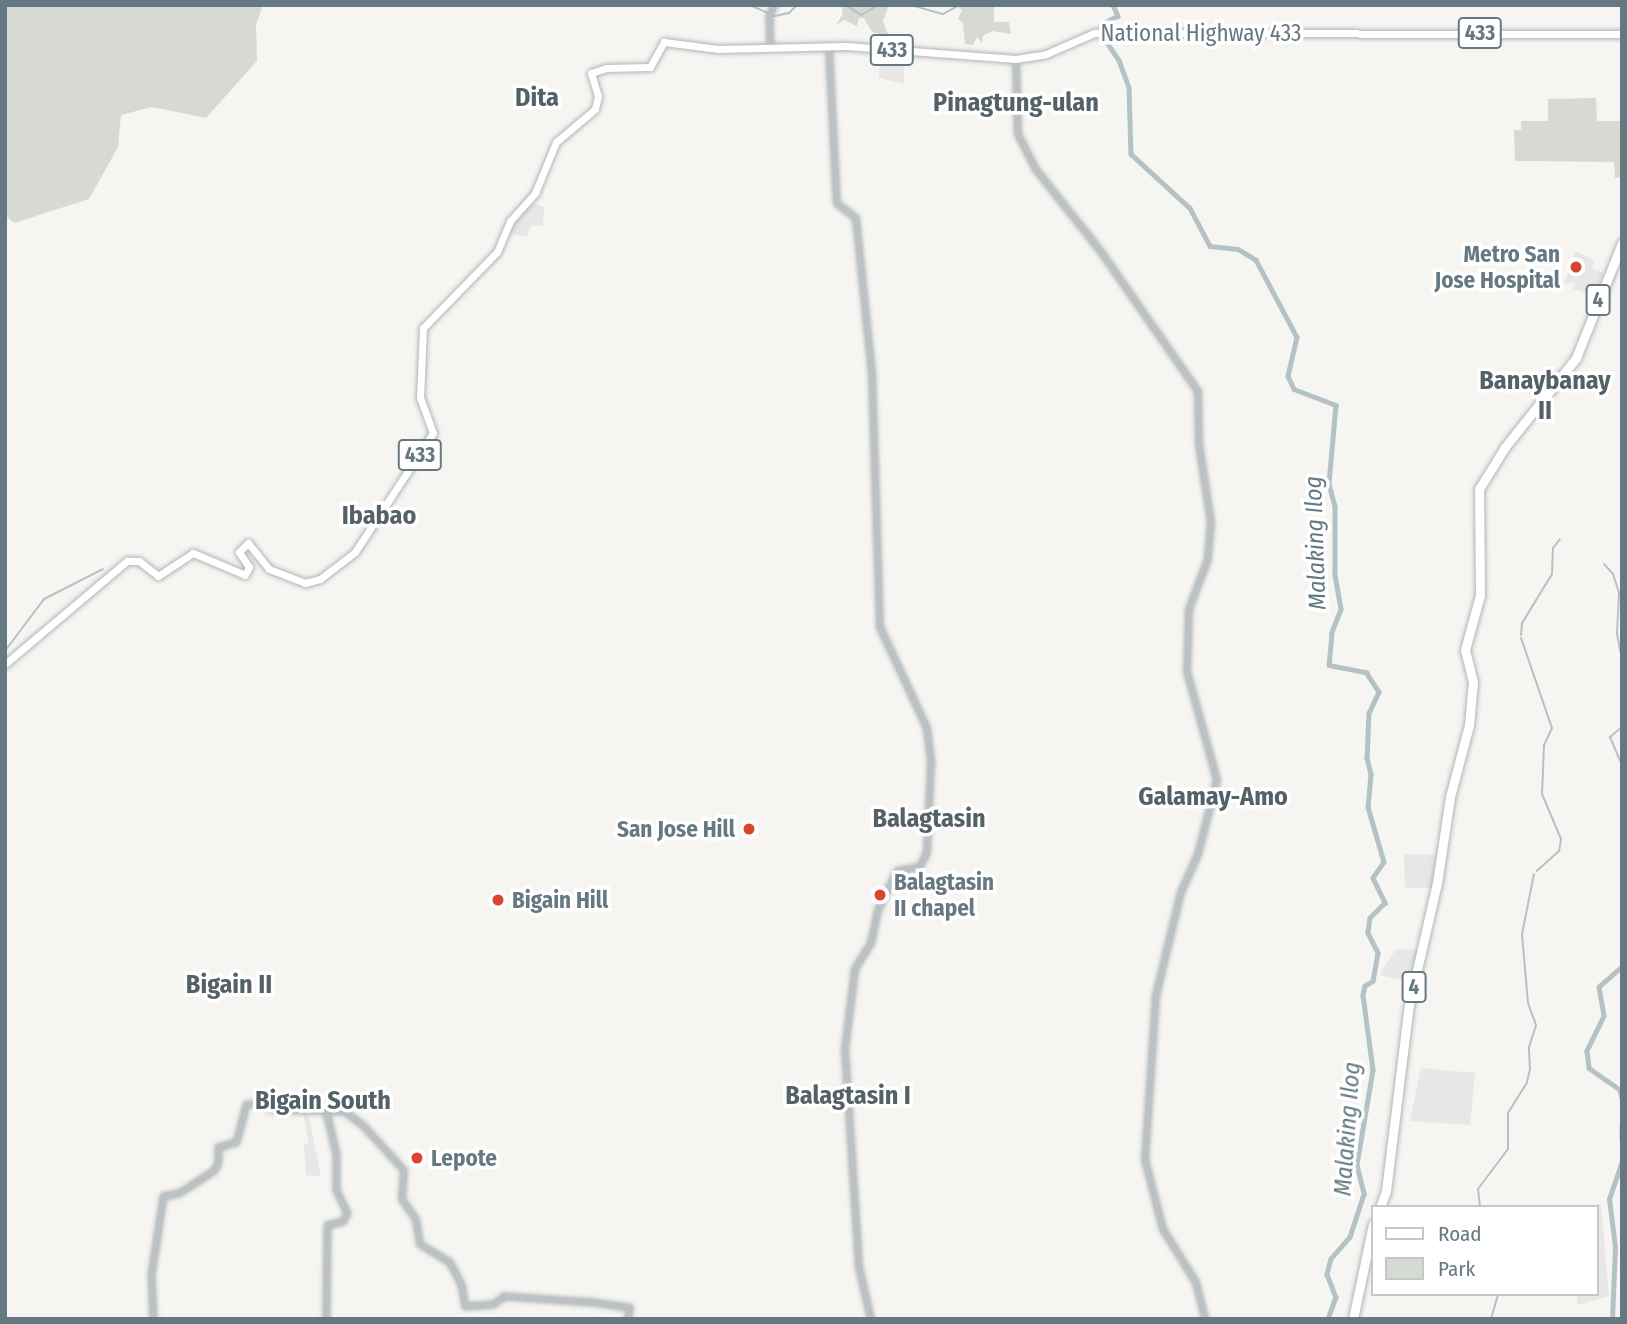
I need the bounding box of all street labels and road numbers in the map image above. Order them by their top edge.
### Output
road number: 433 [1457,16,1503,50]
street label: National Highway 433 [1101,19,1301,47]
road number: 433 [869,32,915,68]
road number: 4 [1584,282,1612,318]
road number: 433 [397,438,443,472]
road number: 4 [1400,970,1428,1004]

